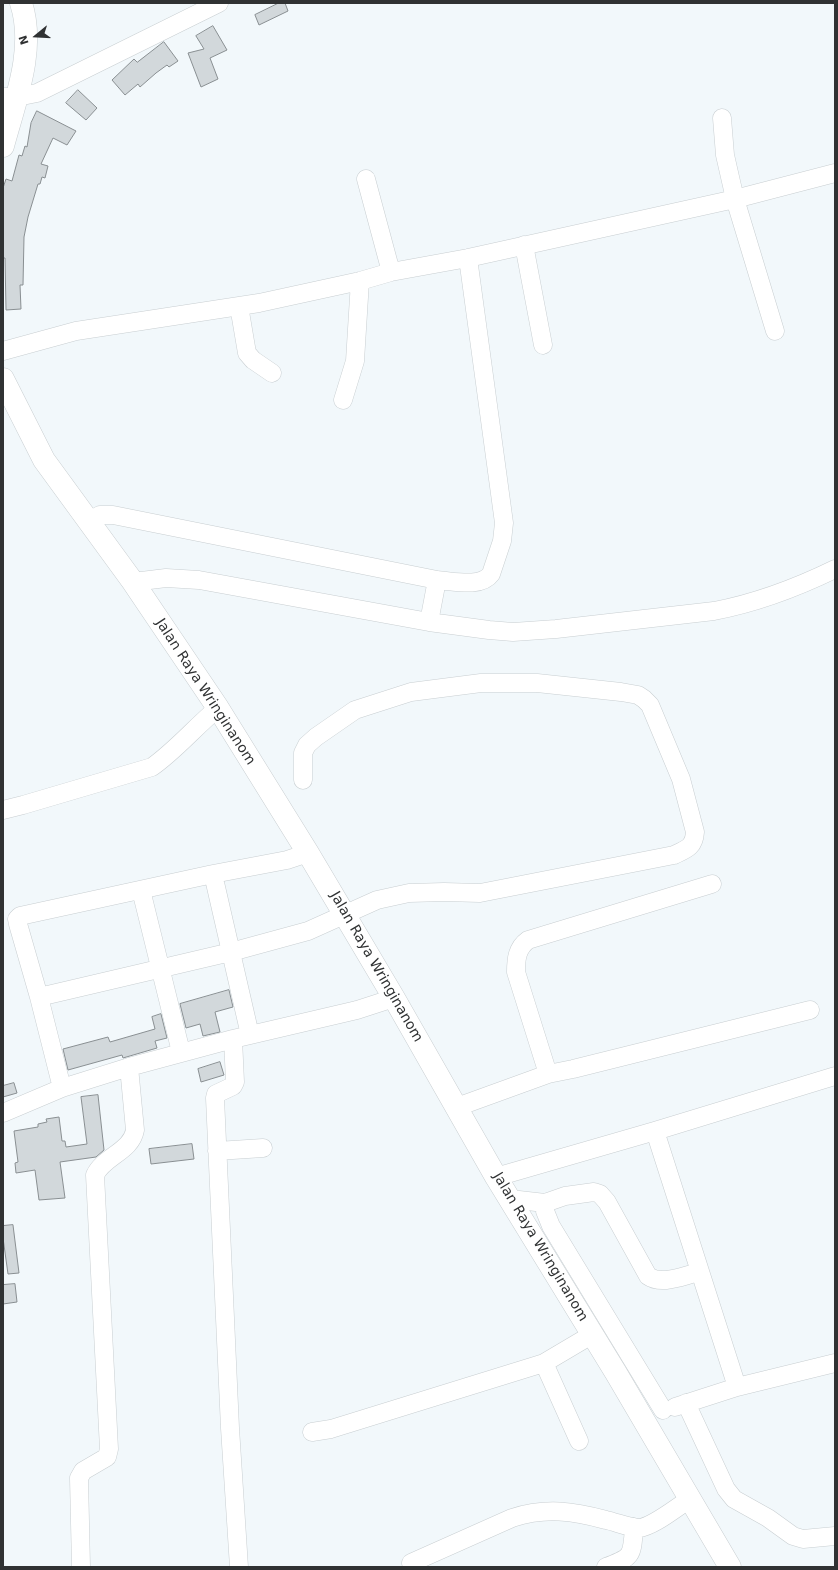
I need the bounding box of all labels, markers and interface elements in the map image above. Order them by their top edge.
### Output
north arrow [16,16,56,56]
text: N [17,33,32,46]
street label: Jalan Raya Wringinanom [151,616,259,768]
street label: Jalan Raya Wringinanom [326,889,426,1045]
street label: Jalan Raya Wringinanom [489,1169,591,1325]

